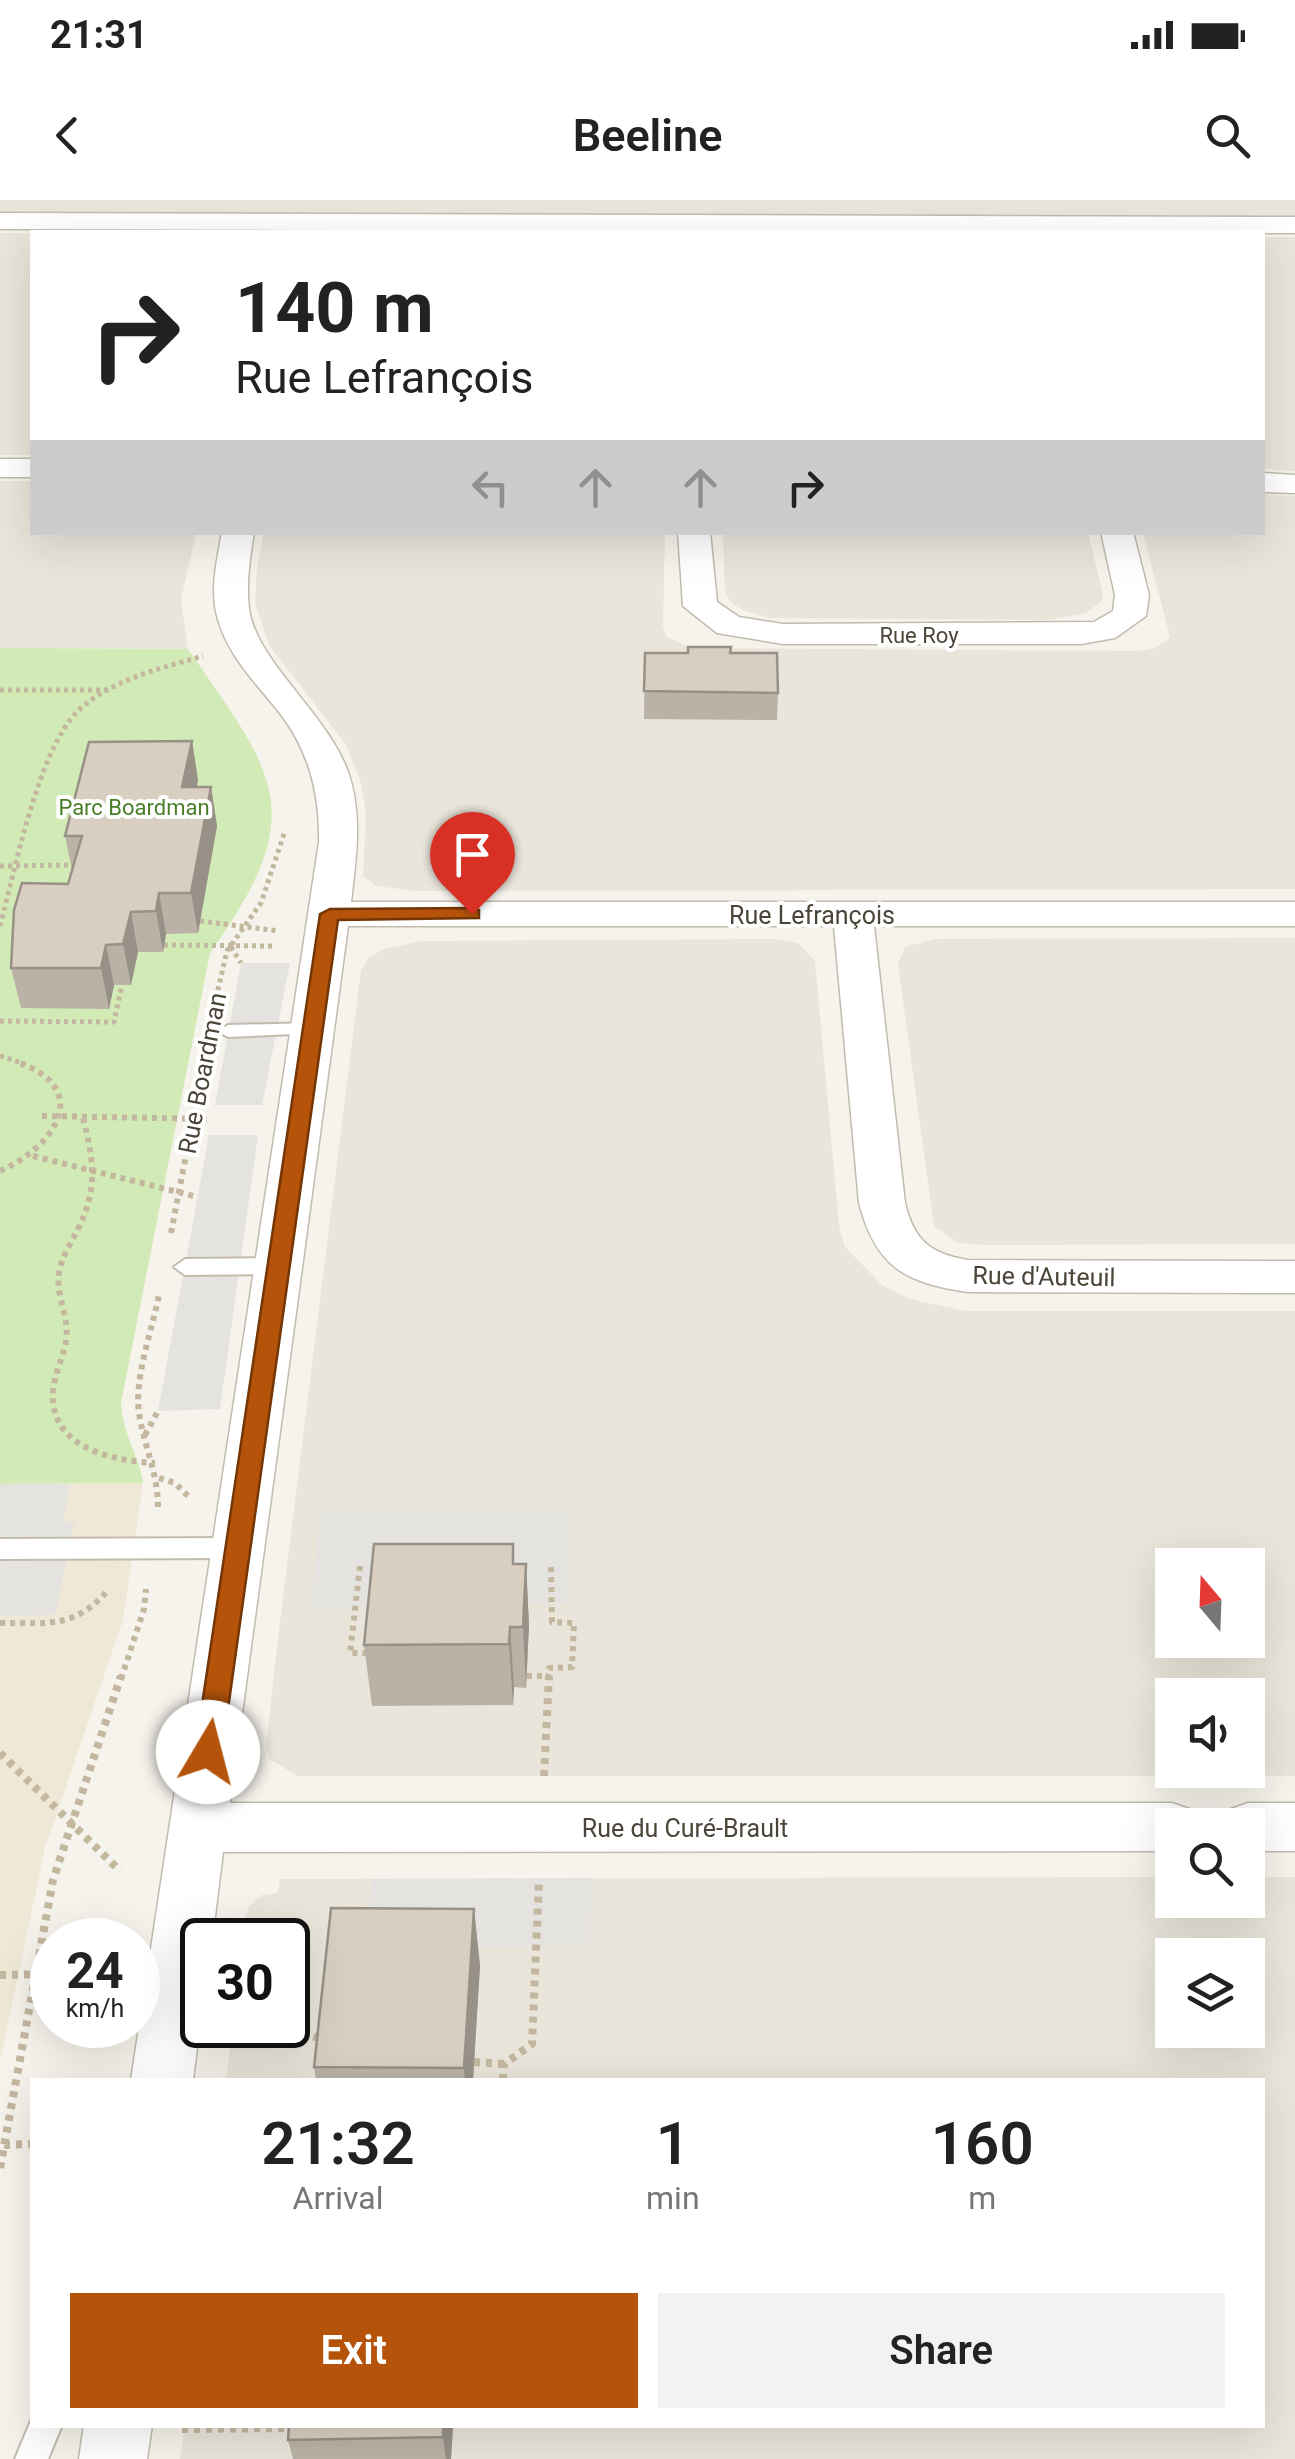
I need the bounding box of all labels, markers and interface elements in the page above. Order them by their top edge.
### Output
text: 21:31 [50,13,148,57]
icon: back [40,108,95,163]
icon: search [1200,108,1255,163]
text: Beeline [573,109,722,162]
text: 140 m [235,267,434,349]
icon: right [70,270,200,400]
text: Rue Lefrançois [235,351,533,404]
icon: left [463,460,518,515]
icon: ahead [568,460,623,515]
icon: ahead [673,460,728,515]
icon: right [778,460,833,515]
street label: Rue Roy [879,623,959,648]
park label: Parc Boardman [58,795,210,820]
pin [430,812,515,915]
icon: arrive [445,827,500,882]
street label: Rue Lefrançois [729,901,895,930]
street label: Rue Boardman [173,990,232,1156]
street label: Rue d'Auteuil [972,1261,1116,1292]
north arrow [1155,1548,1265,1658]
map controls [1155,1548,1265,2048]
button: sound [1155,1678,1265,1788]
position arrow [156,1700,260,1804]
button: search [1155,1808,1265,1918]
street label: Rue du Curé-Brault [582,1814,788,1843]
speed limit sign: 30 [180,1918,310,2048]
button: layers [1155,1938,1265,2048]
text: 24 [66,1942,124,2000]
text: km/h [66,1994,124,2023]
text: 21:32 [261,2108,415,2179]
text: 1 [656,2108,690,2179]
text: 160 [931,2108,1034,2179]
text: Arrival [293,2179,383,2217]
text: min [646,2179,700,2217]
text: m [968,2179,996,2217]
button: Exit [70,2293,638,2408]
button: Share [658,2293,1225,2408]

